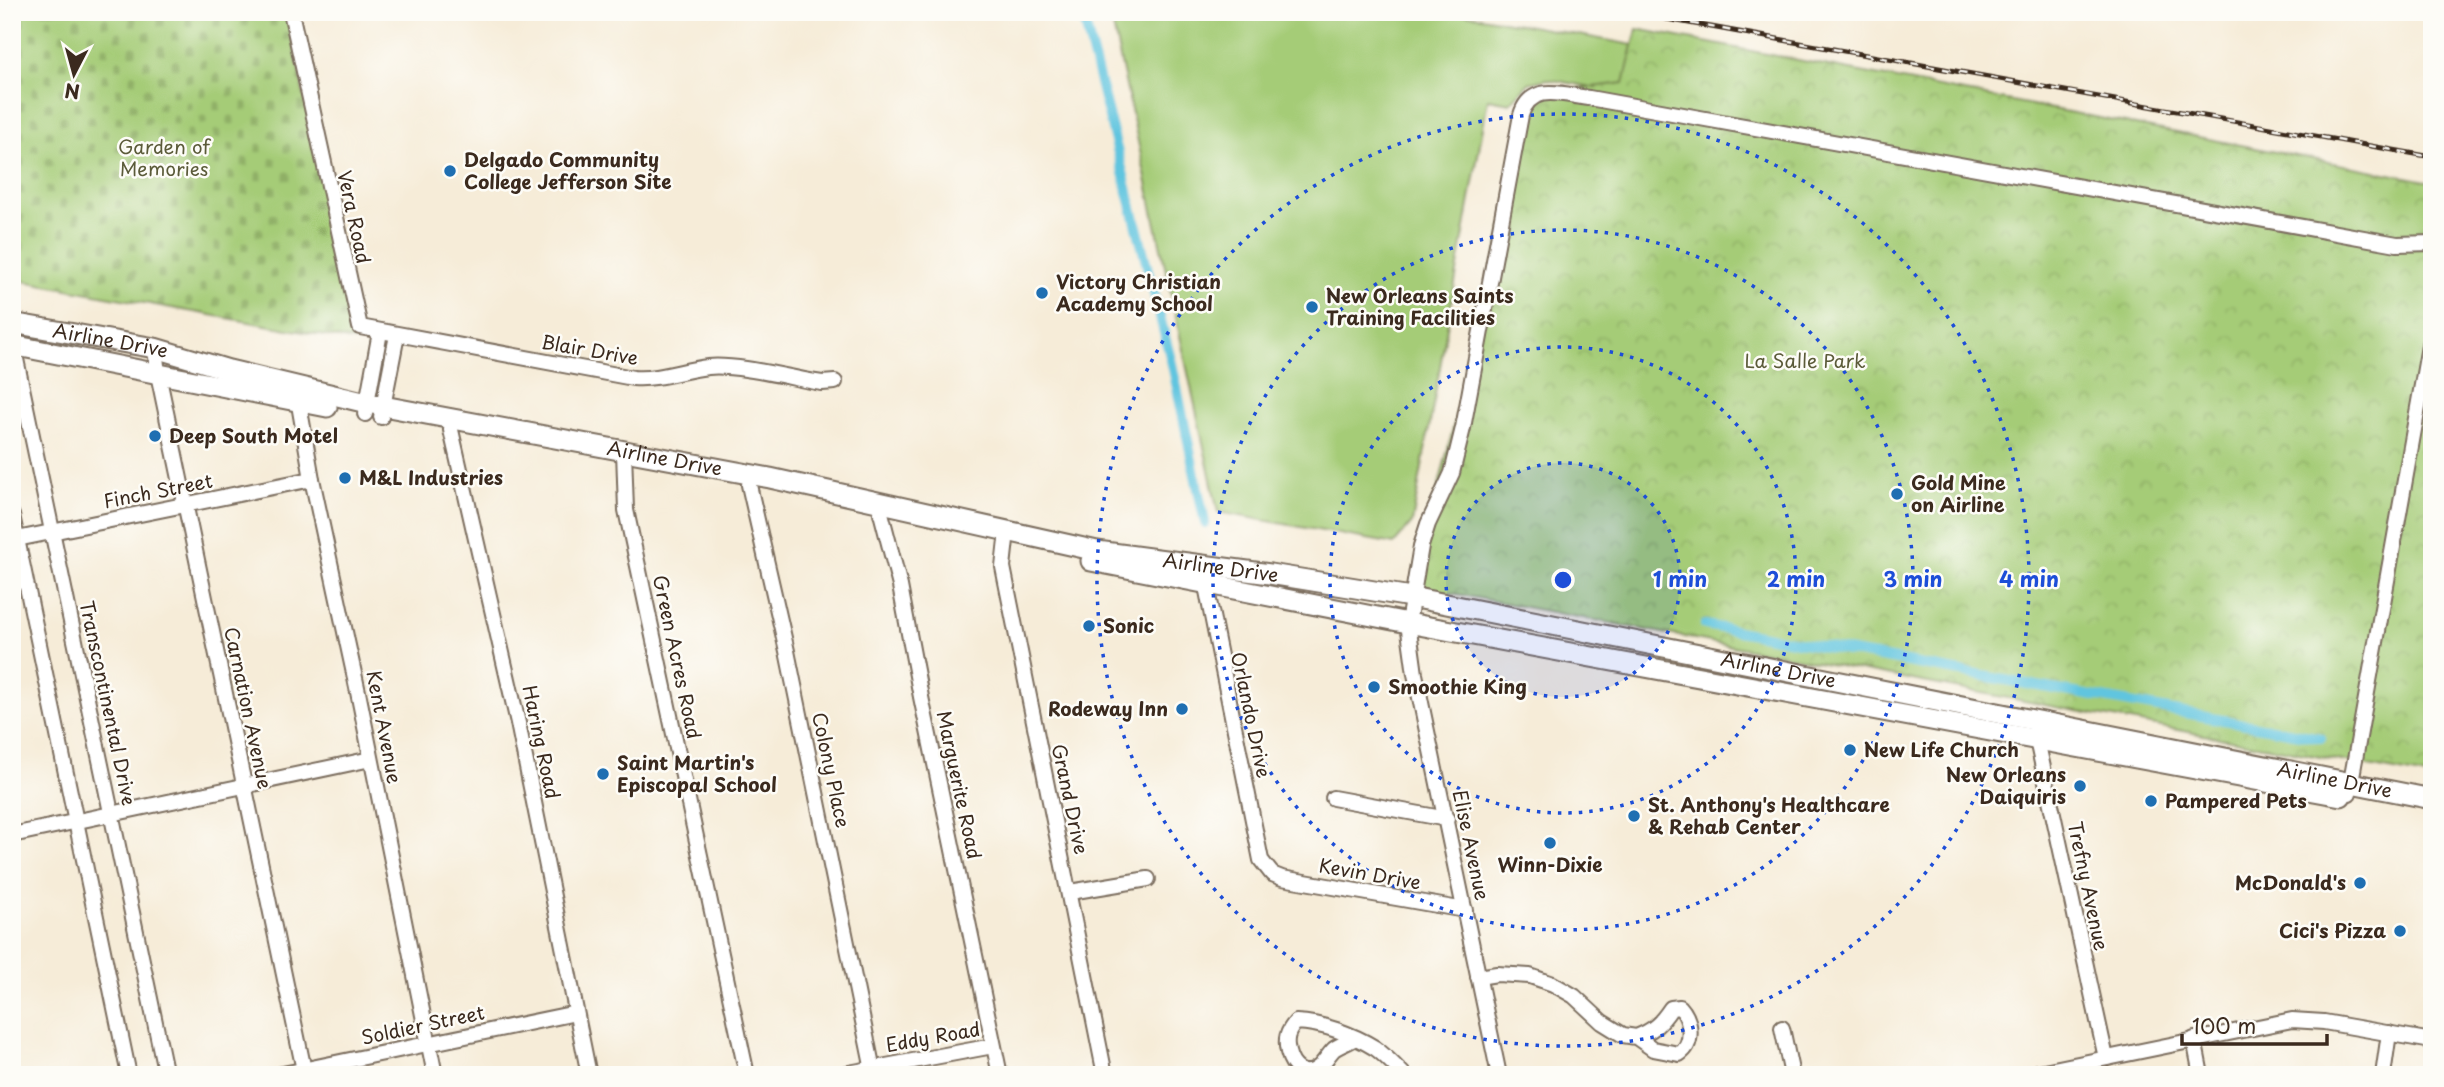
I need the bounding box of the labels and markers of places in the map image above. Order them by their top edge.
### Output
place label: Delgado Community College Jefferson Site [464,145,672,195]
marker: Delgado Community College Jefferson Site [442,163,458,179]
place label: Victory Christian Academy School [1055,267,1221,317]
place label: New Orleans Saints Training Facilities [1326,281,1514,331]
marker: Victory Christian Academy School [1034,285,1050,301]
marker: New Orleans Saints Training Facilities [1304,299,1320,315]
place label: Deep South Motel [169,421,338,449]
marker: Deep South Motel [147,428,163,444]
place label: M&L Industries [359,463,503,491]
place label: Gold Mine on Airline [1911,468,2006,518]
marker: M&L Industries [337,470,353,486]
marker: Gold Mine on Airline [1889,486,1905,502]
centre of rings [1551,568,1575,592]
place label: Sonic [1103,611,1154,639]
marker: Sonic [1081,618,1097,634]
place label: Smoothie King [1388,672,1527,700]
marker: Smoothie King [1366,679,1382,695]
place label: Rodeway Inn [1048,694,1168,722]
marker: Rodeway Inn [1174,701,1190,717]
place label: New Life Church [1864,735,2019,763]
marker: New Life Church [1842,742,1858,758]
place label: Saint Martin's Episcopal School [617,748,777,798]
place label: New Orleans Daiquiris [1946,760,2066,810]
marker: Saint Martin's Episcopal School [595,766,611,782]
marker: New Orleans Daiquiris [2072,778,2088,794]
place label: Pampered Pets [2165,786,2307,814]
place label: St. Anthony's Healthcare & Rehab Center [1648,790,1890,840]
marker: Pampered Pets [2143,793,2159,809]
marker: St. Anthony's Healthcare & Rehab Center [1626,808,1642,824]
marker: Winn-Dixie [1542,835,1558,851]
place label: Winn-Dixie [1497,850,1603,878]
place label: McDonald's [2235,868,2346,896]
marker: McDonald's [2352,875,2368,891]
place label: Cici's Pizza [2279,916,2386,944]
marker: Cici's Pizza [2392,923,2408,939]

